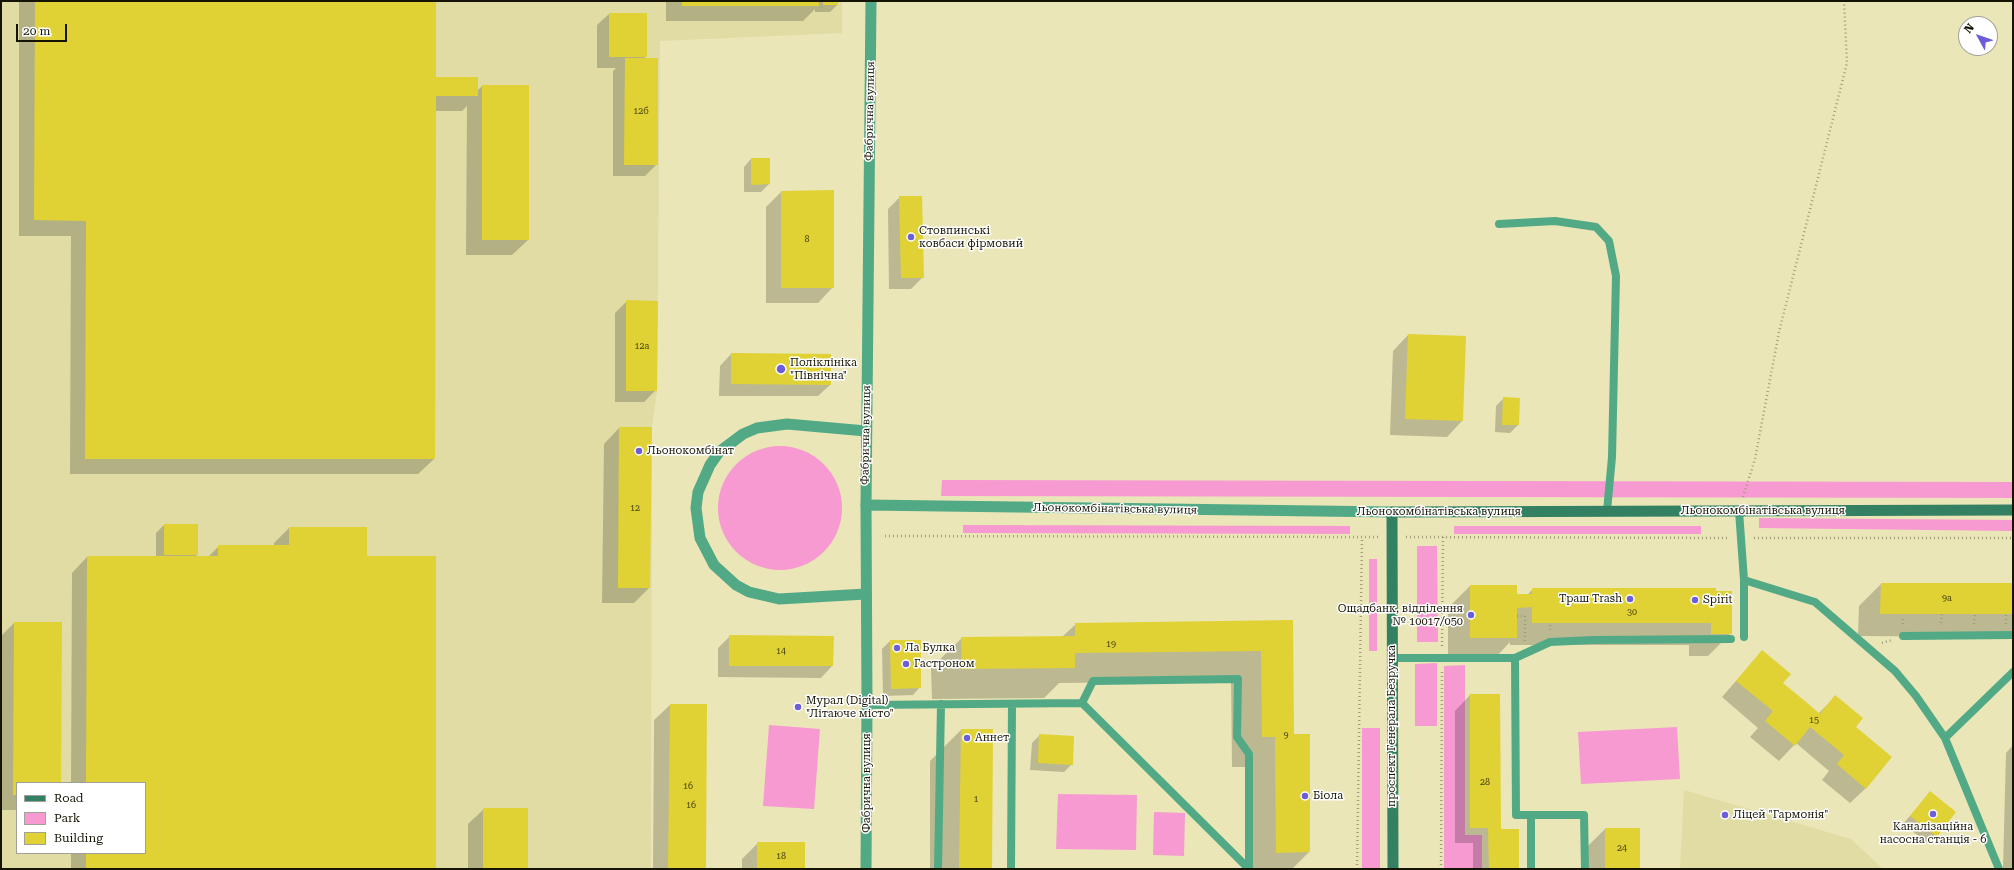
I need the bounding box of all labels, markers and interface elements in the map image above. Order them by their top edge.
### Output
scale bar [18,16,69,42]
north arrow [1958,16,1998,56]
text: N [1961,21,1977,36]
text: 20 m [23,24,50,38]
street label: Фабрична вулиця [863,61,877,161]
house number: 12б [633,106,649,116]
place label: Стовпинські ковбаси фірмовий [919,224,1023,250]
marker: Стовпинські ковбаси фірмовий [906,232,916,242]
house number: 8 [804,234,810,244]
house number: 12а [635,341,649,351]
place label: Поліклініка "Північна" [790,356,857,382]
marker: Поліклініка "Північна" [775,363,787,375]
street label: Фабрична вулиця [859,385,873,485]
place label: Льонокомбінат [647,444,734,458]
marker: Льонокомбінат [634,446,644,456]
street label: Льонокомбінатівська вулиця [1033,501,1197,517]
house number: 12 [630,503,640,513]
street label: Льонокомбінатівська вулиця [1681,504,1845,518]
street label: Льонокомбінатівська вулиця [1357,505,1521,519]
place label: Траш Trash [1559,592,1622,606]
place label: Spirit [1703,593,1733,607]
house number: 9а [1942,593,1952,603]
marker: Траш Trash [1625,594,1635,604]
marker: Spirit [1690,595,1700,605]
place label: Ощадбанк, відділення № 10017/050 [1338,602,1463,628]
house number: 30 [1627,607,1637,617]
marker: Ощадбанк, відділення № 10017/050 [1466,610,1476,620]
house number: 19 [1106,639,1116,649]
place label: Ла Булка [905,641,955,655]
marker: Ла Булка [892,643,902,653]
street label: проспект Генерала Безручка [1385,645,1399,807]
house number: 14 [776,646,786,656]
place label: Гастроном [914,657,975,671]
marker: Гастроном [901,659,911,669]
place label: Мурал (Digital) "Літаюче місто" [806,694,894,720]
marker: Мурал (Digital) "Літаюче місто" [793,702,803,712]
house number: 15 [1809,715,1819,725]
house number: 9 [1283,730,1289,740]
place label: Аннет [975,731,1009,745]
street label: Фабрична вулиця [860,733,874,833]
marker: Аннет [962,733,972,743]
house number: 28 [1480,777,1490,787]
house number: 16 [683,781,693,791]
legend [16,782,146,854]
place label: Біола [1313,789,1343,803]
text: Road [54,791,83,805]
marker: Біола [1300,791,1310,801]
house number: 1 [973,794,979,804]
house number: 16 [686,800,696,810]
place label: Ліцей "Гармонія" [1733,808,1828,822]
marker: Каналізаційна насосна станція - 6 [1928,809,1938,819]
marker: Ліцей "Гармонія" [1720,810,1730,820]
text: Park [54,811,80,825]
place label: Каналізаційна насосна станція - 6 [1880,820,1986,846]
text: Building [54,831,103,845]
house number: 24 [1617,843,1627,853]
house number: 18 [776,851,786,861]

